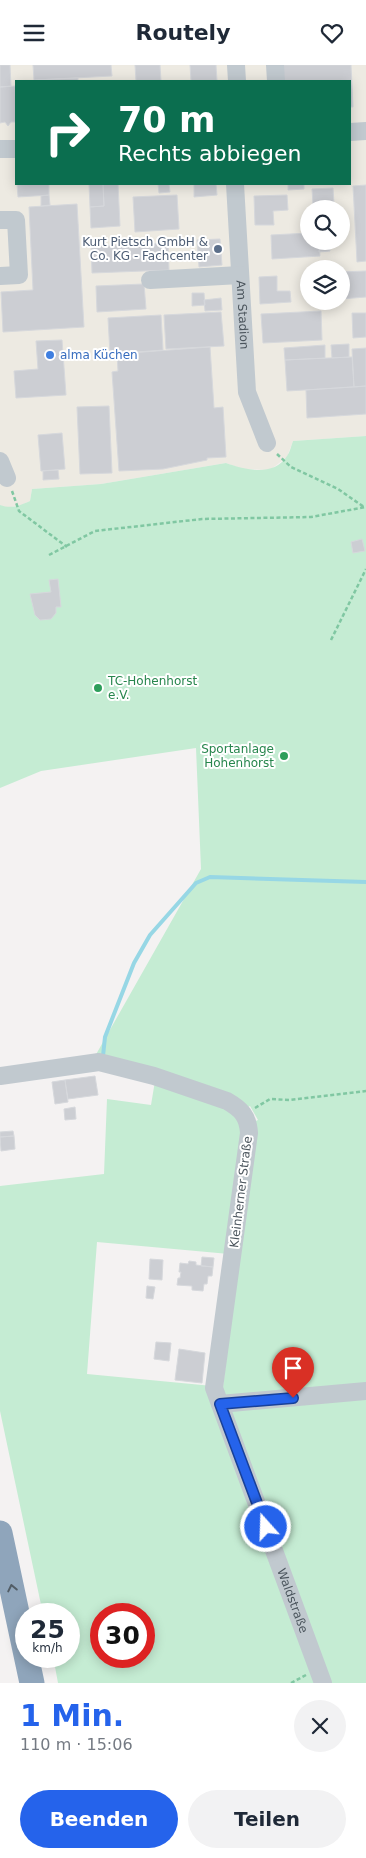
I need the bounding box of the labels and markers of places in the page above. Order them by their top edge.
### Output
place label: Kurt Pietsch GmbH & Co. KG - Fachcenter [82,235,208,263]
marker: Kurt Pietsch GmbH & Co. KG - Fachcenter [212,243,224,255]
place label: alma Küchen [60,348,138,362]
marker: alma Küchen [44,349,56,361]
place label: TC-Hohenhorst e.V. [107,674,197,702]
marker: TC-Hohenhorst e.V. [92,682,104,694]
place label: Sportanlage Hohenhorst [201,742,274,770]
marker: Sportanlage Hohenhorst [278,750,290,762]
pin [272,1347,314,1398]

